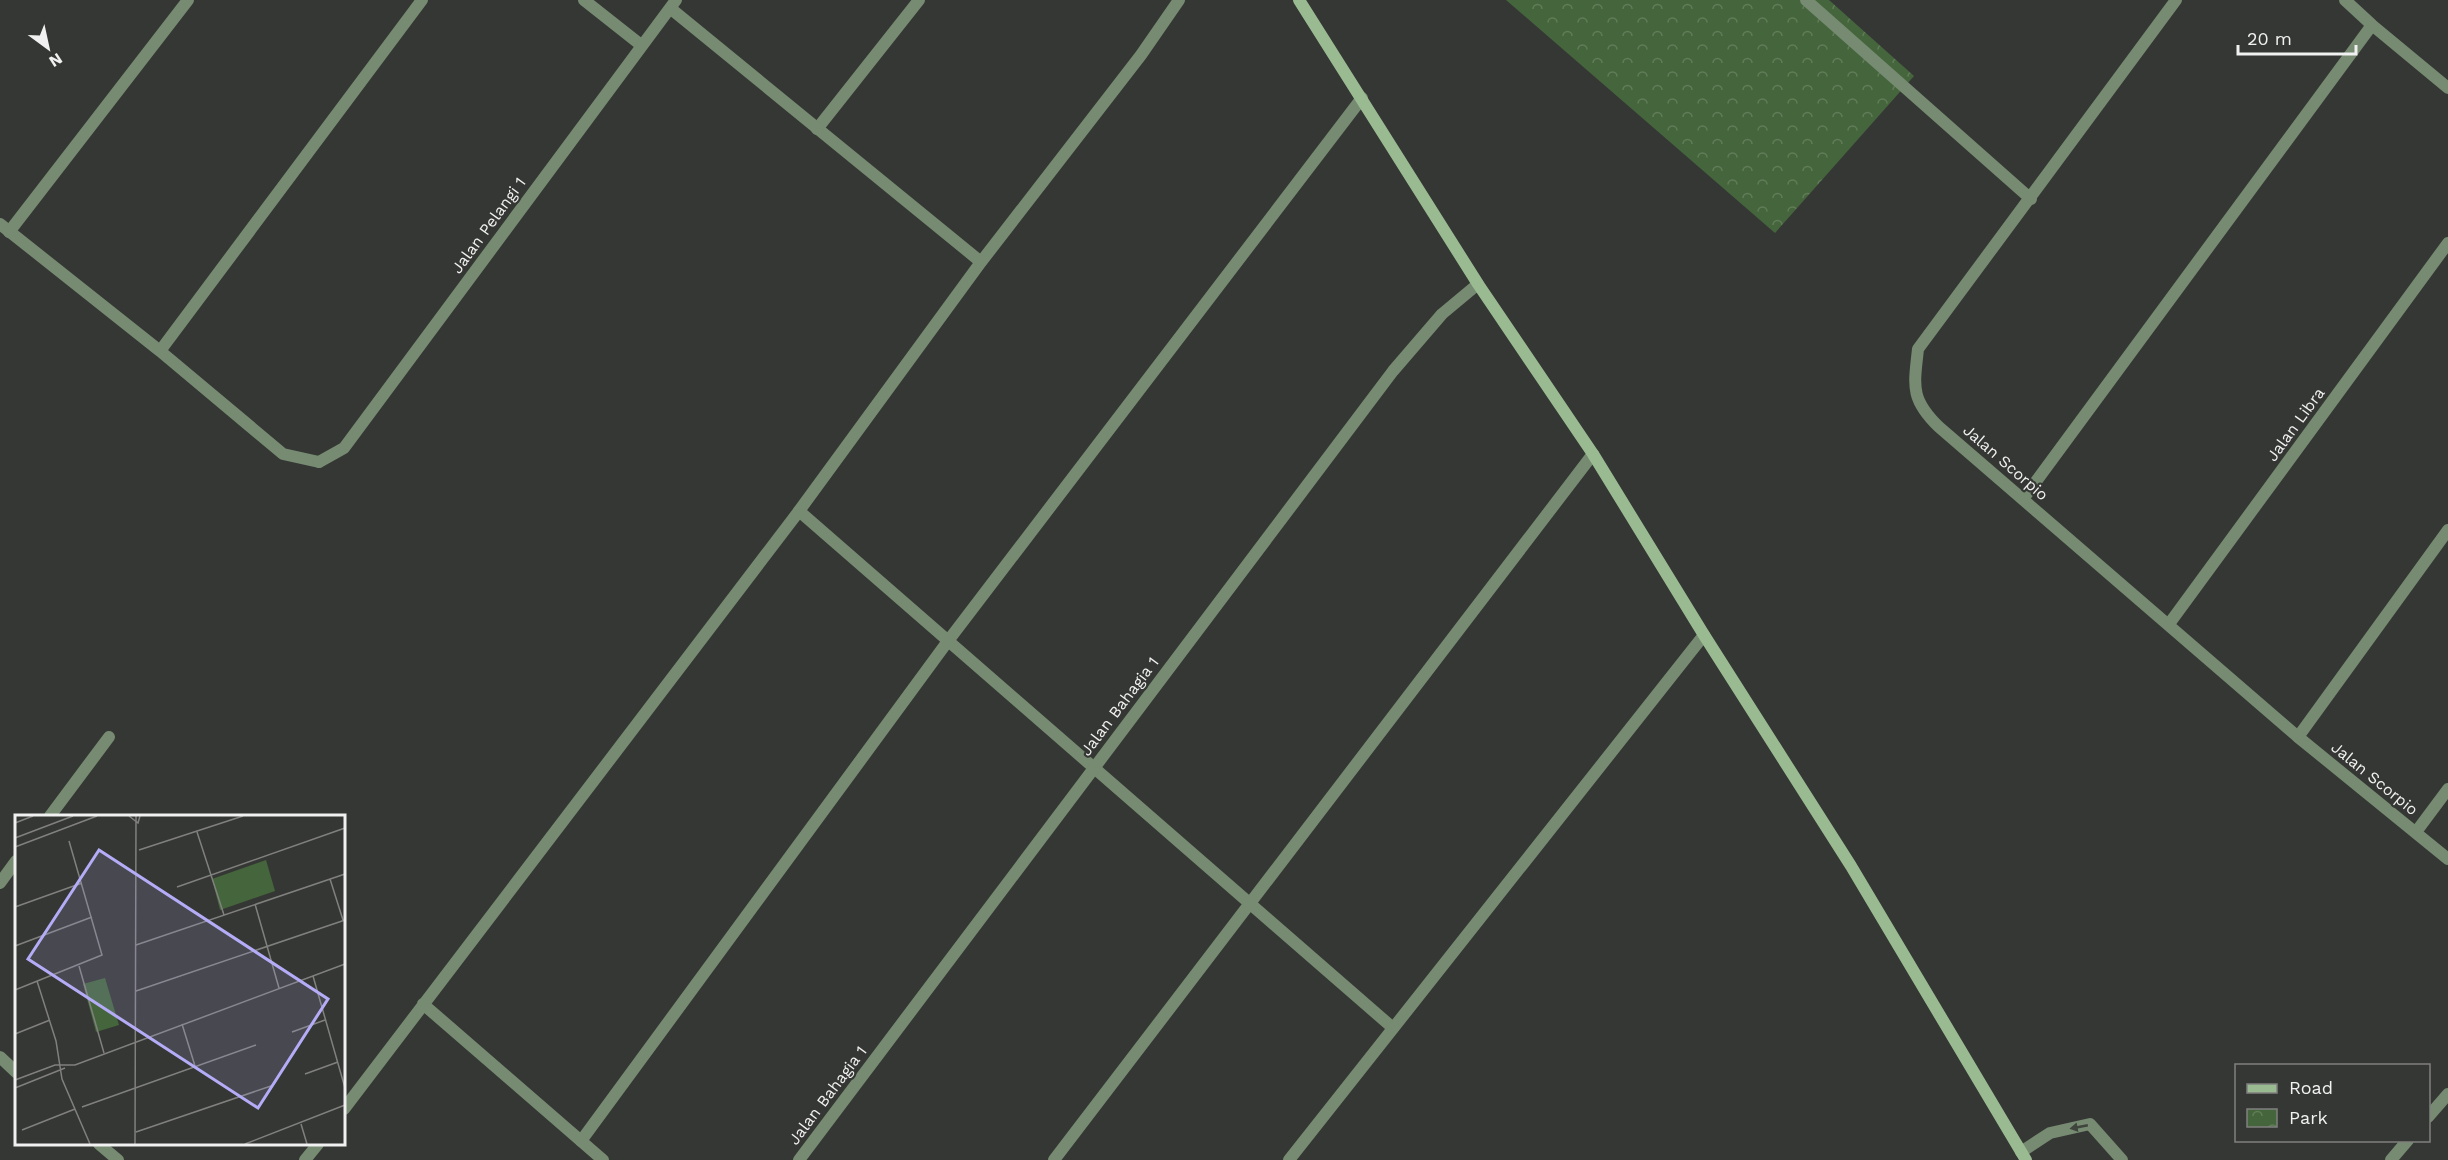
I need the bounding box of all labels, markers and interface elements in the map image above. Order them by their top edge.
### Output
north arrow [18,18,78,78]
scale bar [2238,18,2356,56]
text: 20 m [2247,28,2292,49]
text: N [46,49,66,71]
street label: Jalan Pelangi 1 [447,174,530,277]
street label: Jalan Libra [2262,384,2328,465]
street label: Jalan Scorpio [1959,420,2052,504]
street label: Jalan Bahagia 1 [1076,653,1163,759]
street label: Jalan Scorpio [2327,738,2422,819]
inset map [15,815,345,1145]
street label: Jalan Bahagia 1 [784,1042,871,1148]
legend [2235,1064,2430,1142]
text: Road [2289,1077,2333,1098]
text: Park [2289,1107,2328,1128]
one-way arrow [2070,1122,2089,1132]

